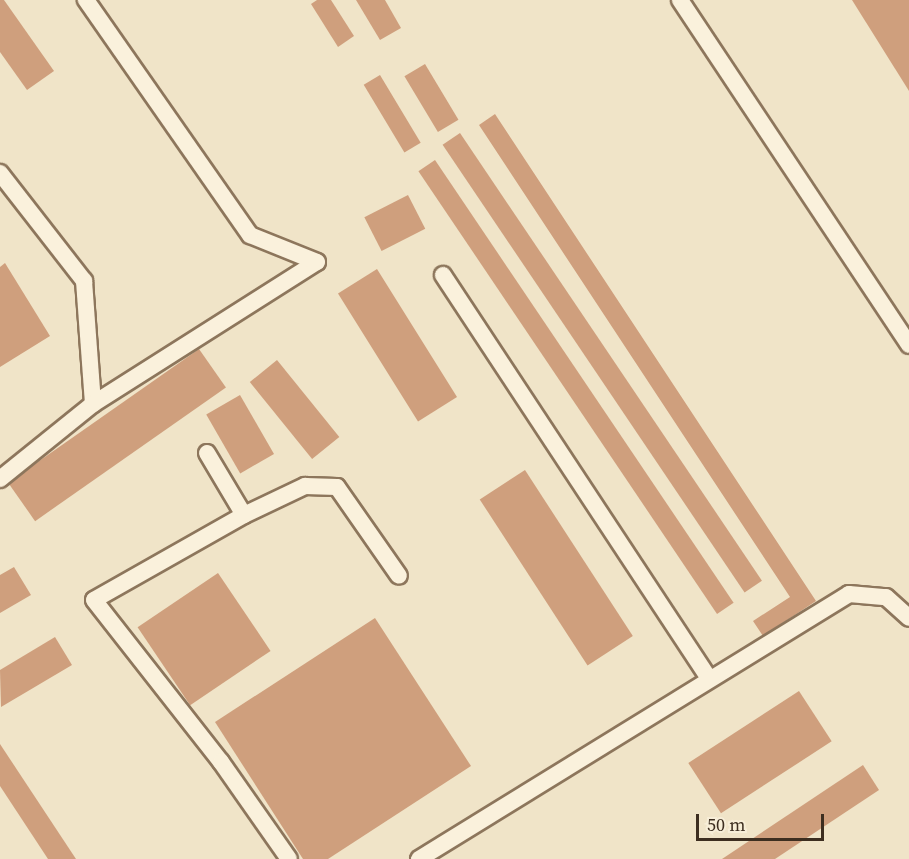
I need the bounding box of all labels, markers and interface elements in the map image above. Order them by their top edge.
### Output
scale bar [699,802,826,840]
text: 50 m [707,812,745,837]

